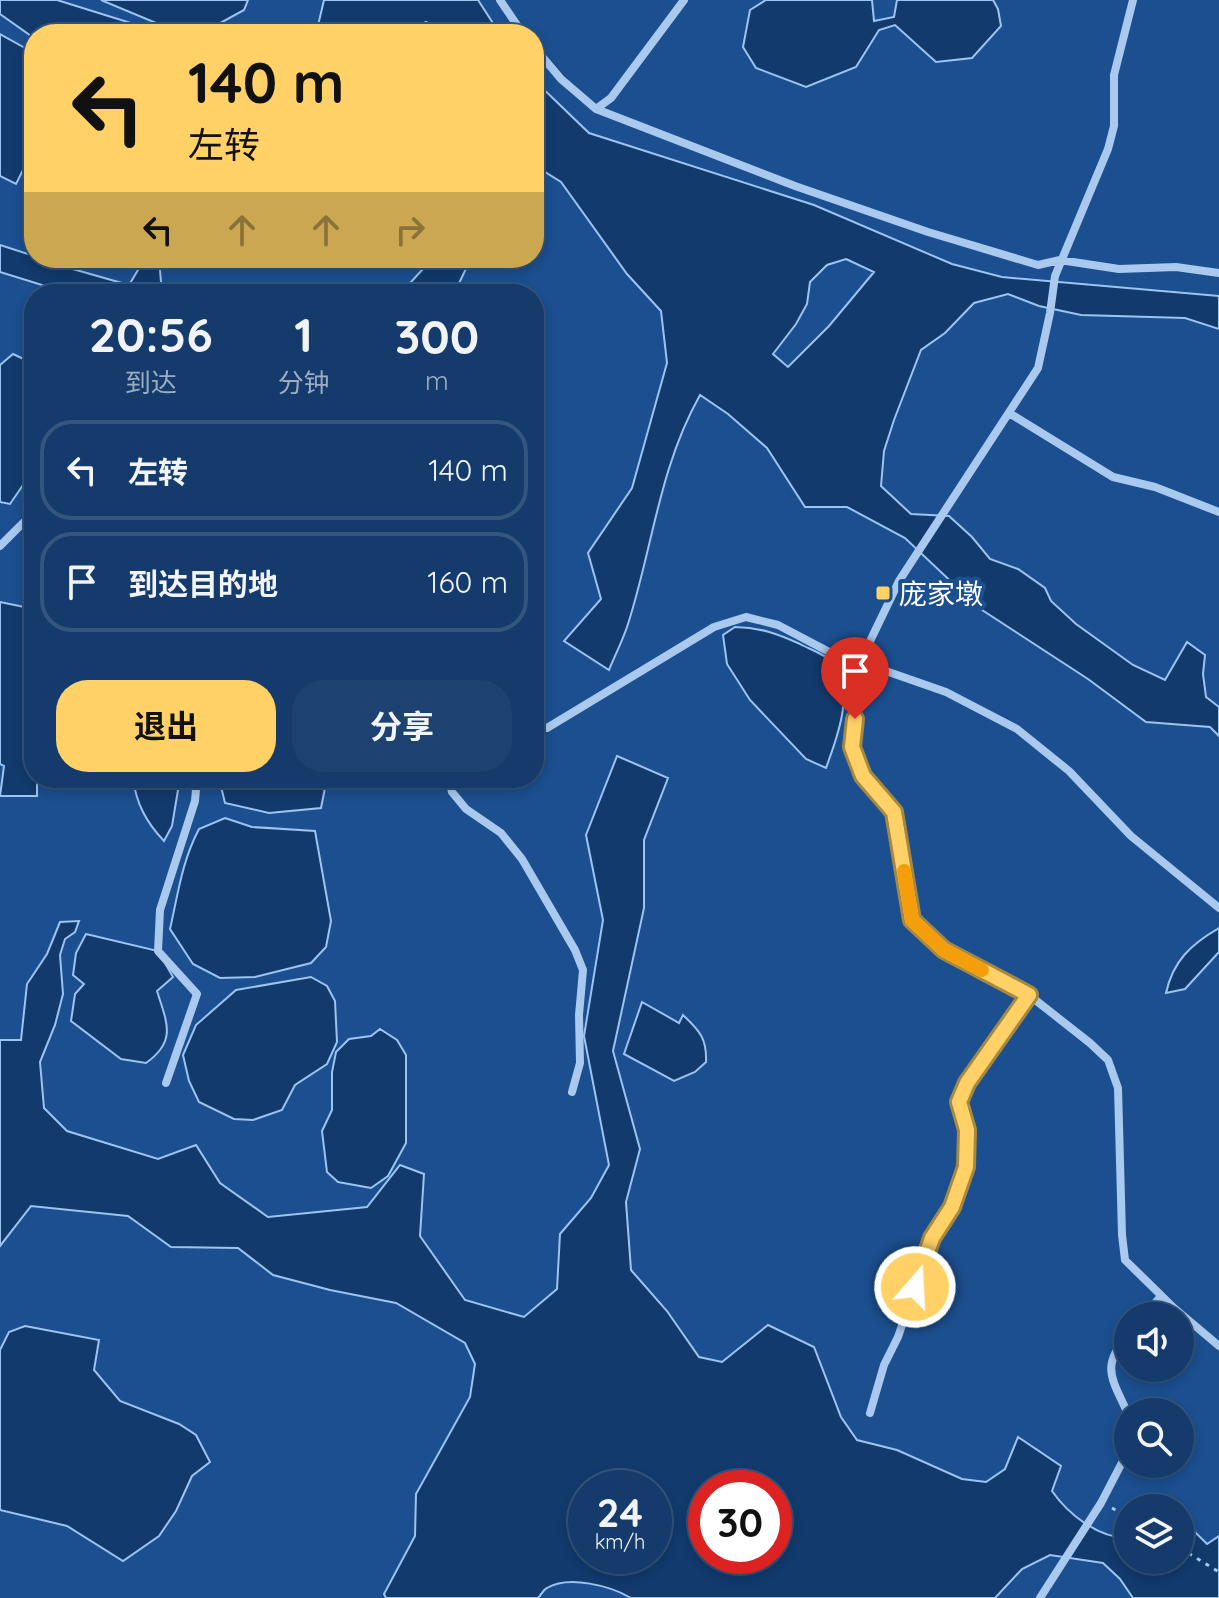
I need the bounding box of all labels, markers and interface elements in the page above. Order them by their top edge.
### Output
text: 140 m [188,47,344,117]
icon: left [56,56,160,160]
text: 左转 [188,122,260,167]
icon: left [136,208,180,252]
icon: ahead [220,208,264,252]
icon: ahead [304,208,348,252]
icon: right [388,208,432,252]
text: 20:56 [89,304,213,364]
text: 1 [294,304,313,364]
text: 300 [394,306,479,366]
text: m [425,364,449,397]
text: 到达 [125,366,177,399]
text: 分钟 [278,366,330,399]
icon: left [60,448,104,492]
text: 140 m [428,451,508,489]
text: 左转 [128,453,188,491]
icon: arrive [60,560,104,604]
text: 160 m [427,563,508,601]
text: 到达目的地 [128,565,278,603]
place label: 庞家墩 [899,576,983,611]
marker: 庞家墩 [874,584,892,602]
pin [821,637,889,719]
icon: arrive [833,649,877,693]
button: 退出 [56,680,276,772]
button: 分享 [292,680,512,772]
position arrow [873,1245,957,1329]
map controls [1114,1302,1194,1574]
button: sound [1114,1302,1194,1382]
button: search [1114,1398,1194,1478]
speed limit sign: 30 [688,1470,792,1574]
text: 24 [597,1487,643,1537]
button: layers [1114,1494,1194,1574]
text: km/h [595,1529,645,1554]

